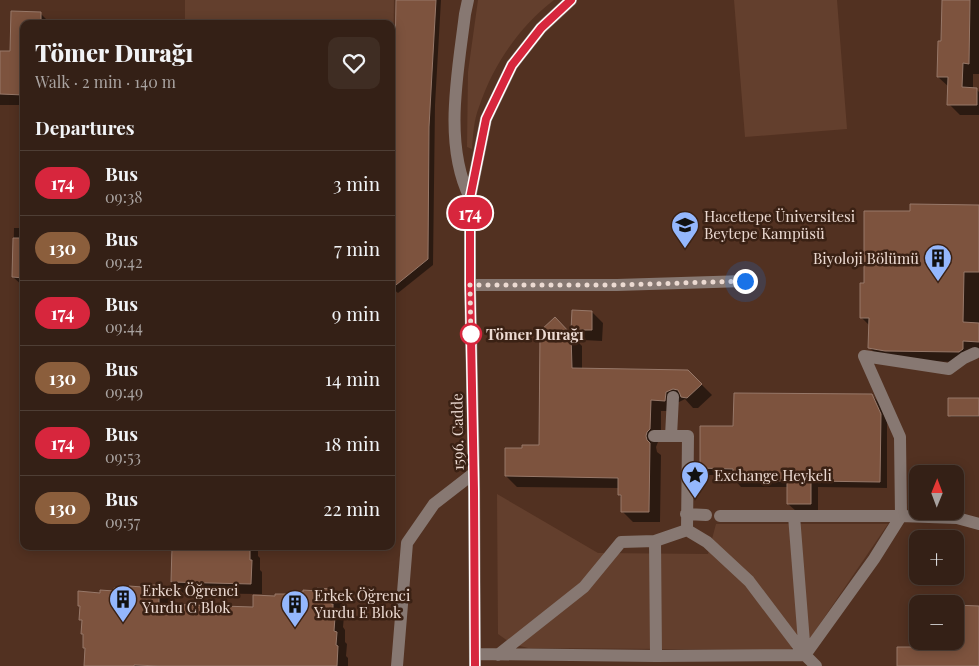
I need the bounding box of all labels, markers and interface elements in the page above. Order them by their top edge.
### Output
text: Tömer Durağı [35,36,193,68]
button: heart [328,37,380,89]
text: Walk · 2 min · 140 m [35,71,176,92]
text: Departures [35,114,135,140]
text: Bus [105,160,138,186]
text: 3 min [333,170,380,196]
text: 174 [51,171,74,195]
text: 09:38 [105,186,143,207]
line badge: 174 [441,197,499,229]
text: 174 [458,201,482,225]
place label: Hacettepe Üniversitesi Beytepe Kampüsü [704,206,856,243]
school or university icon: Hacettepe Üniversitesi Beytepe Kampüsü [670,210,700,249]
text: Bus [105,225,138,251]
text: 7 min [334,235,380,261]
text: 130 [49,236,76,260]
building icon: Biyoloji Bölümü [923,243,953,282]
place label: Biyoloji Bölümü [813,248,919,268]
text: 09:42 [105,251,143,272]
your location [733,269,758,294]
text: Bus [105,290,138,316]
text: 9 min [332,300,380,326]
text: 174 [51,301,74,325]
text: 09:44 [105,316,143,337]
marker: Tömer Durağı [460,323,482,345]
place label: Tömer Durağı [486,324,584,344]
text: Bus [105,355,138,381]
text: 14 min [325,365,380,391]
text: 130 [49,366,76,390]
text: 09:49 [105,381,143,402]
street label: 1596. Cadde [446,393,468,471]
text: Bus [105,420,138,446]
text: 18 min [325,430,380,456]
text: 174 [51,431,74,455]
text: 09:53 [105,446,141,467]
place icon: Exchange Heykeli [680,460,710,499]
place label: Exchange Heykeli [714,465,833,485]
north arrow [909,465,964,520]
map controls [909,465,964,650]
text: Bus [105,485,138,511]
text: 22 min [323,495,380,521]
text: 130 [49,496,76,520]
text: 09:57 [105,511,140,532]
button: + [909,530,964,585]
place label: Erkek Öğrenci Yurdu C Blok [141,580,239,617]
building icon: Erkek Öğrenci Yurdu C Blok [108,584,138,623]
place label: Erkek Öğrenci Yurdu E Blok [313,585,411,622]
building icon: Erkek Öğrenci Yurdu E Blok [280,589,310,628]
button: − [909,595,964,650]

